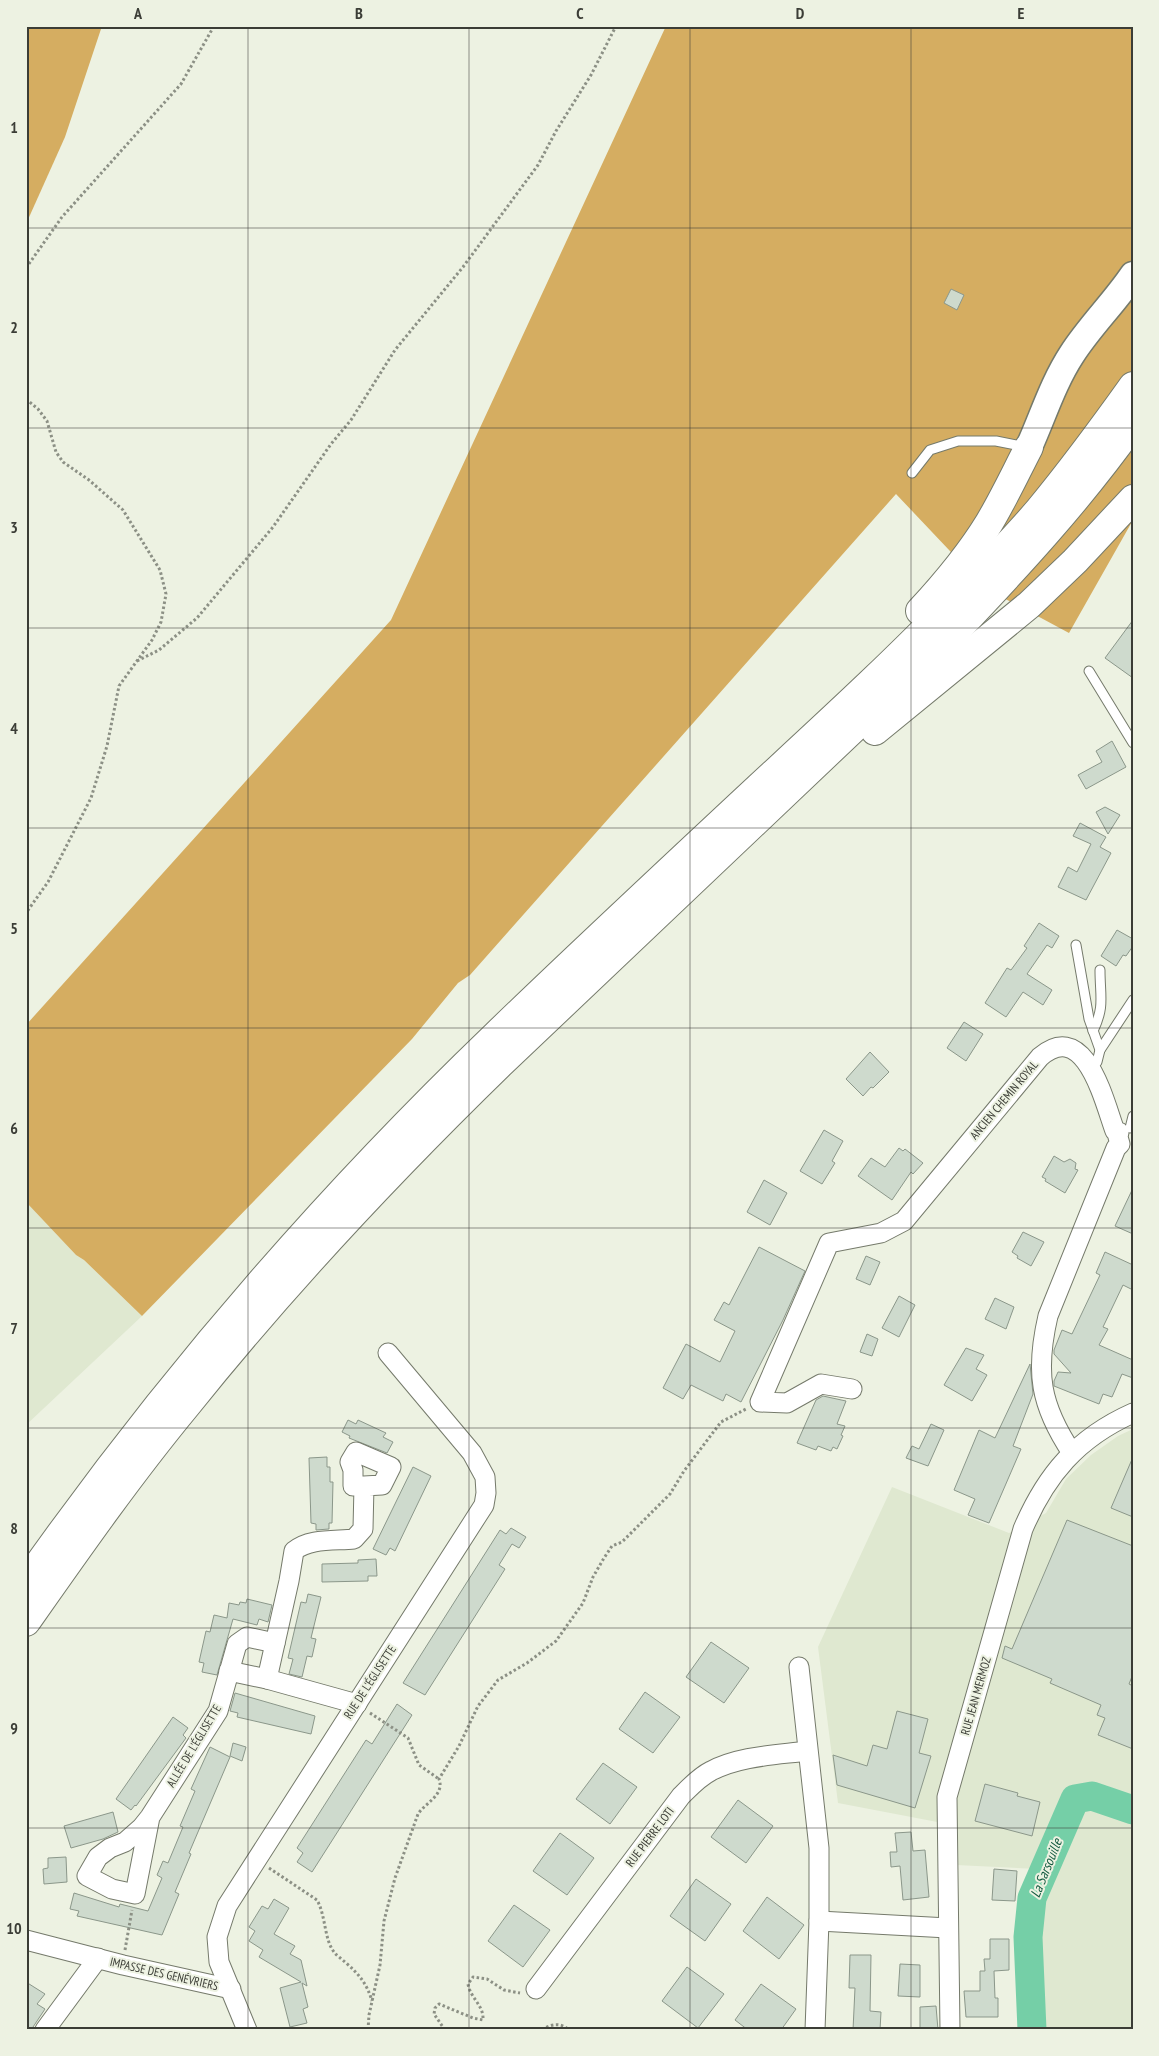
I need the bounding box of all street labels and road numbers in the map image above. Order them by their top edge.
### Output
street label: ANCIEN CHEMIN ROYAL [966,1057,1041,1142]
street label: RUE DE L'ÉGLISETTE [340,1642,399,1721]
street label: RUE JEAN MERMOZ [957,1655,994,1737]
street label: ALLÉE DE L'ÉGLISETTE [163,1702,224,1790]
street label: RUE PIERRE LOTI [622,1804,677,1870]
street label: IMPASSE DES GENÉVRIERS [108,1954,220,1993]

